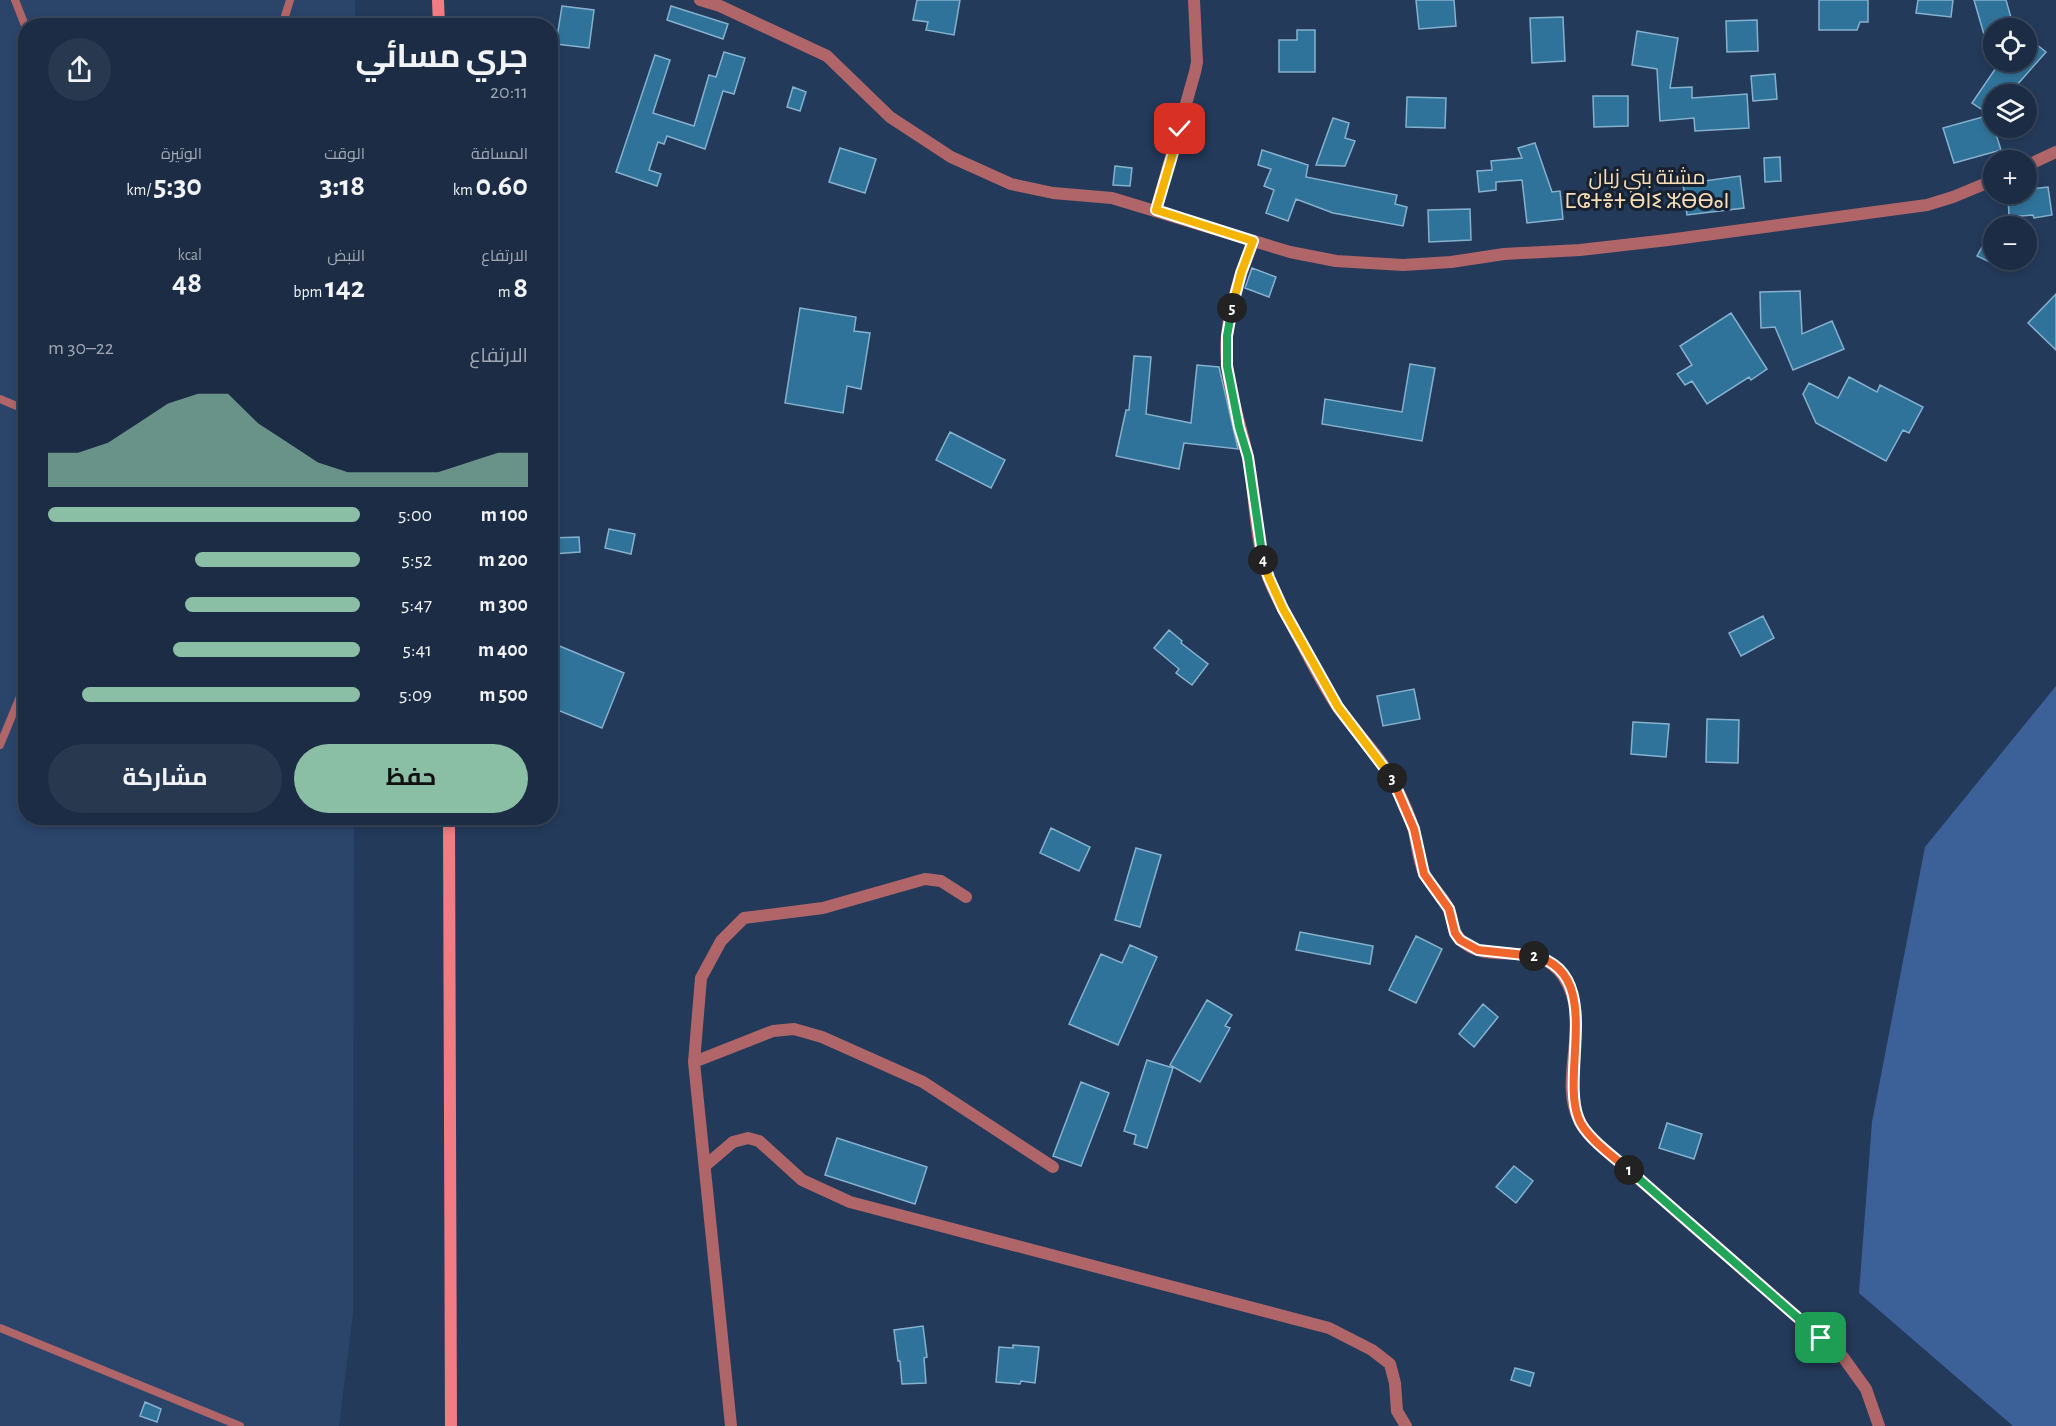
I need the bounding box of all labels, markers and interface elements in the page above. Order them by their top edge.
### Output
map controls [1983,18,2037,270]
button: locate [1983,18,2037,72]
button: share [48,38,111,101]
text: جري مسائي [355,41,528,74]
text: 20:11 [490,82,528,102]
button: layers [1983,84,2037,138]
pin [1154,103,1205,154]
icon: check [1163,112,1196,145]
text: الوتيرة [161,146,202,162]
text: الوقت [324,146,365,162]
text: المسافة [471,146,528,162]
button: + [1983,150,2037,204]
district label: مشتة بني زبان ⵎⵛⵜⴻⵜ ⴱⵏⵉ ⵣⴱⴱⴰⵏ [1564,167,1730,212]
text: 5:30 [154,171,202,201]
text: 3:18 [320,171,365,201]
text: 0.60 [475,171,528,201]
text: /km [126,182,154,198]
text: km [453,182,475,198]
button: − [1983,216,2037,270]
text: kcal [178,247,202,263]
text: النبض [327,248,365,264]
text: الارتفاع [481,248,528,264]
text: 48 [172,268,202,298]
text: 142 [325,273,365,303]
text: 8 [513,273,528,303]
text: bpm [293,284,325,300]
text: m [498,284,513,300]
pin: 5 [1217,293,1247,323]
text: 5 [1229,300,1235,316]
text: 22–30 m [48,338,114,358]
text: الارتفاع [469,346,528,366]
text: 5:00 [398,505,432,525]
text: 100 m [481,505,528,525]
pin: 4 [1248,545,1278,575]
text: 5:52 [402,550,432,570]
text: 200 m [479,550,528,570]
text: 4 [1259,552,1267,568]
text: 5:47 [401,595,432,615]
text: 300 m [479,595,528,615]
text: 5:41 [403,640,432,660]
text: 400 m [478,640,528,660]
text: 5:09 [399,685,432,705]
text: 500 m [479,685,528,705]
button: مشاركة [48,744,282,813]
button: حفظ [294,744,528,813]
pin: 3 [1377,763,1407,793]
text: 3 [1389,770,1395,786]
pin: 2 [1519,941,1549,971]
text: 2 [1530,948,1538,964]
pin: 1 [1614,1155,1644,1185]
text: 1 [1626,1162,1632,1178]
pin [1795,1312,1846,1363]
icon: arrive [1804,1321,1837,1354]

